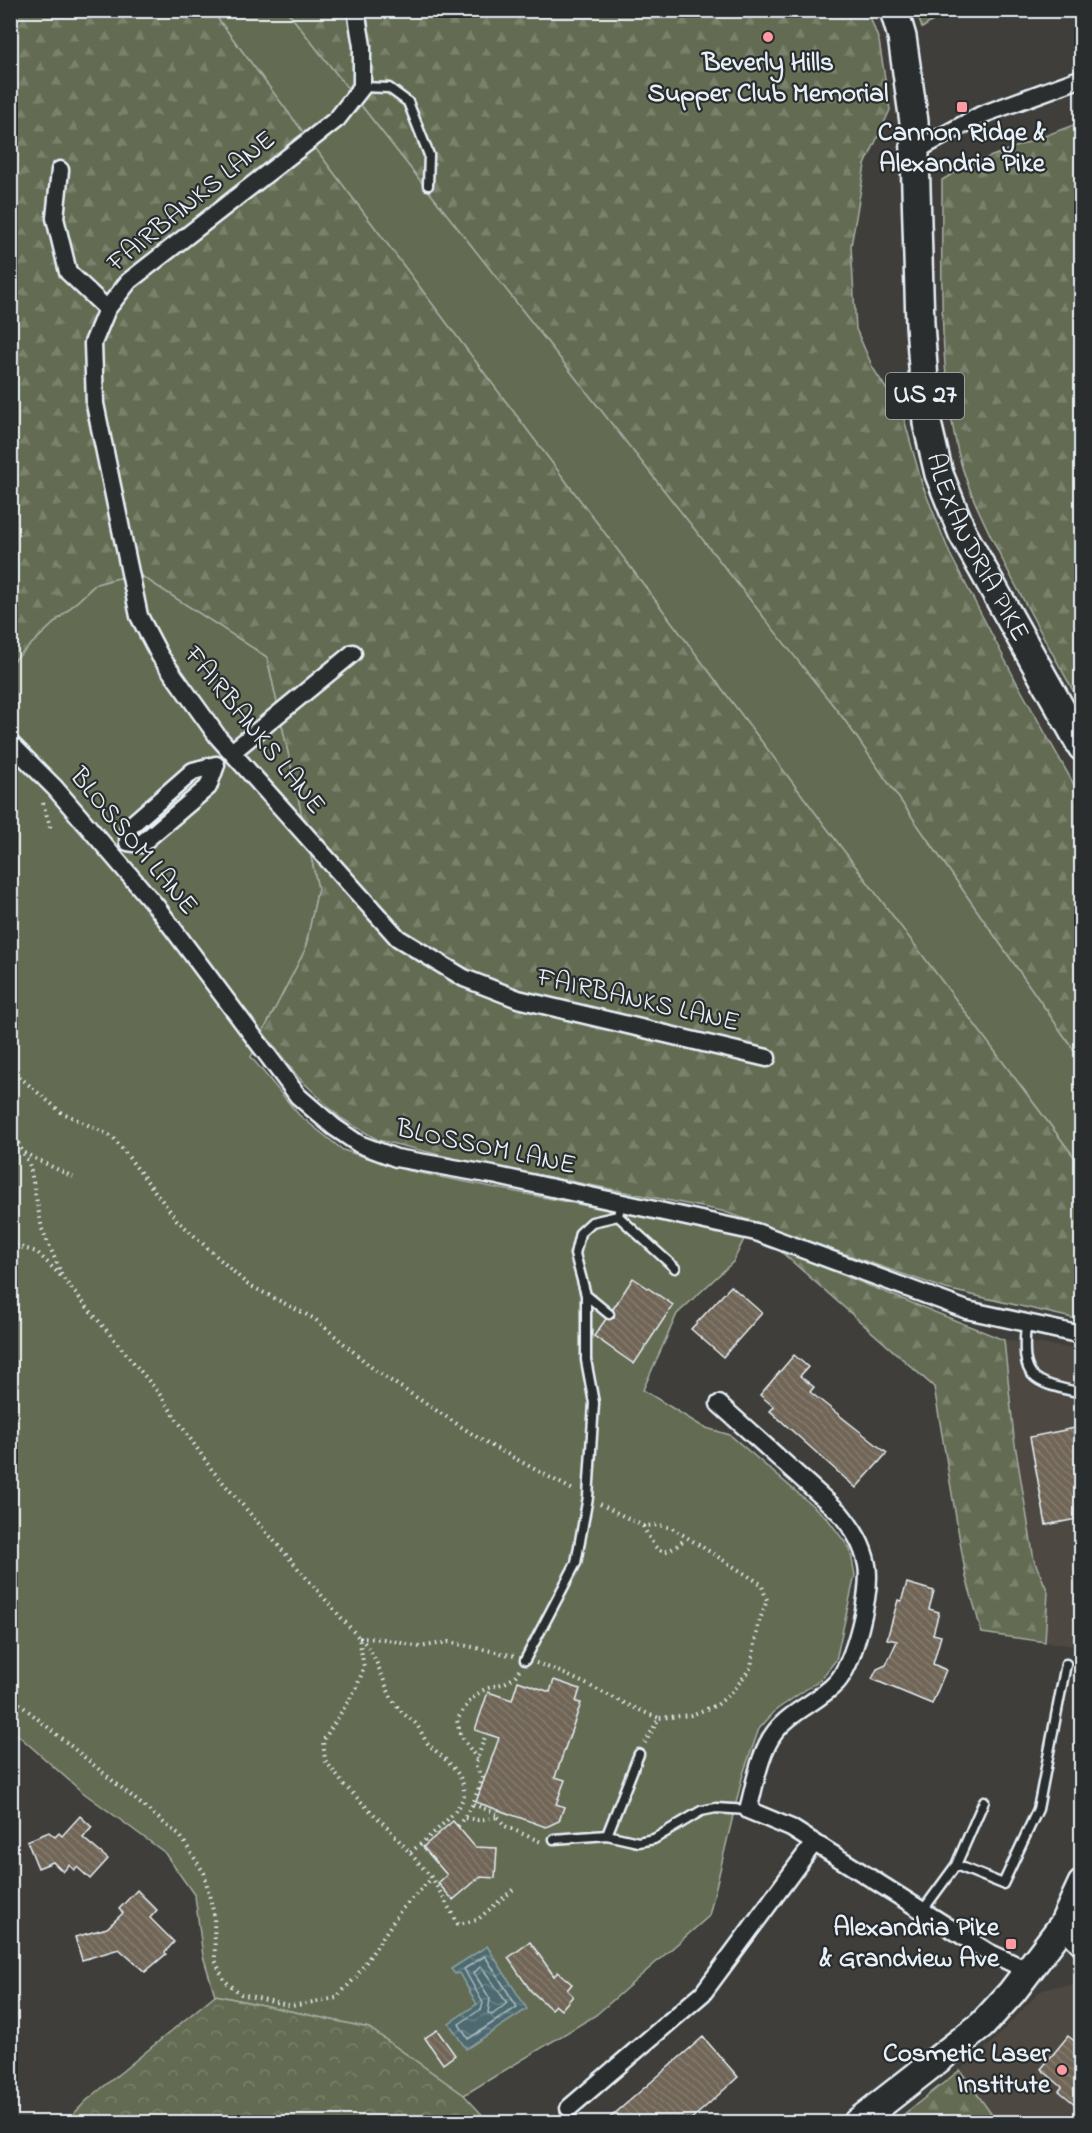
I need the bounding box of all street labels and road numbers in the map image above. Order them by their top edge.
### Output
street label: FAIRBANKS LANE [99,122,285,283]
road number: US 27 [886,373,964,419]
street label: ALEXANDRIA PIKE [915,449,1039,649]
street label: FAIRBANKS LANE [173,638,334,824]
street label: BLOSSOM LANE [59,759,207,924]
street label: FAIRBANKS LANE [532,959,743,1043]
street label: BLOSSOM LANE [392,1110,579,1186]

